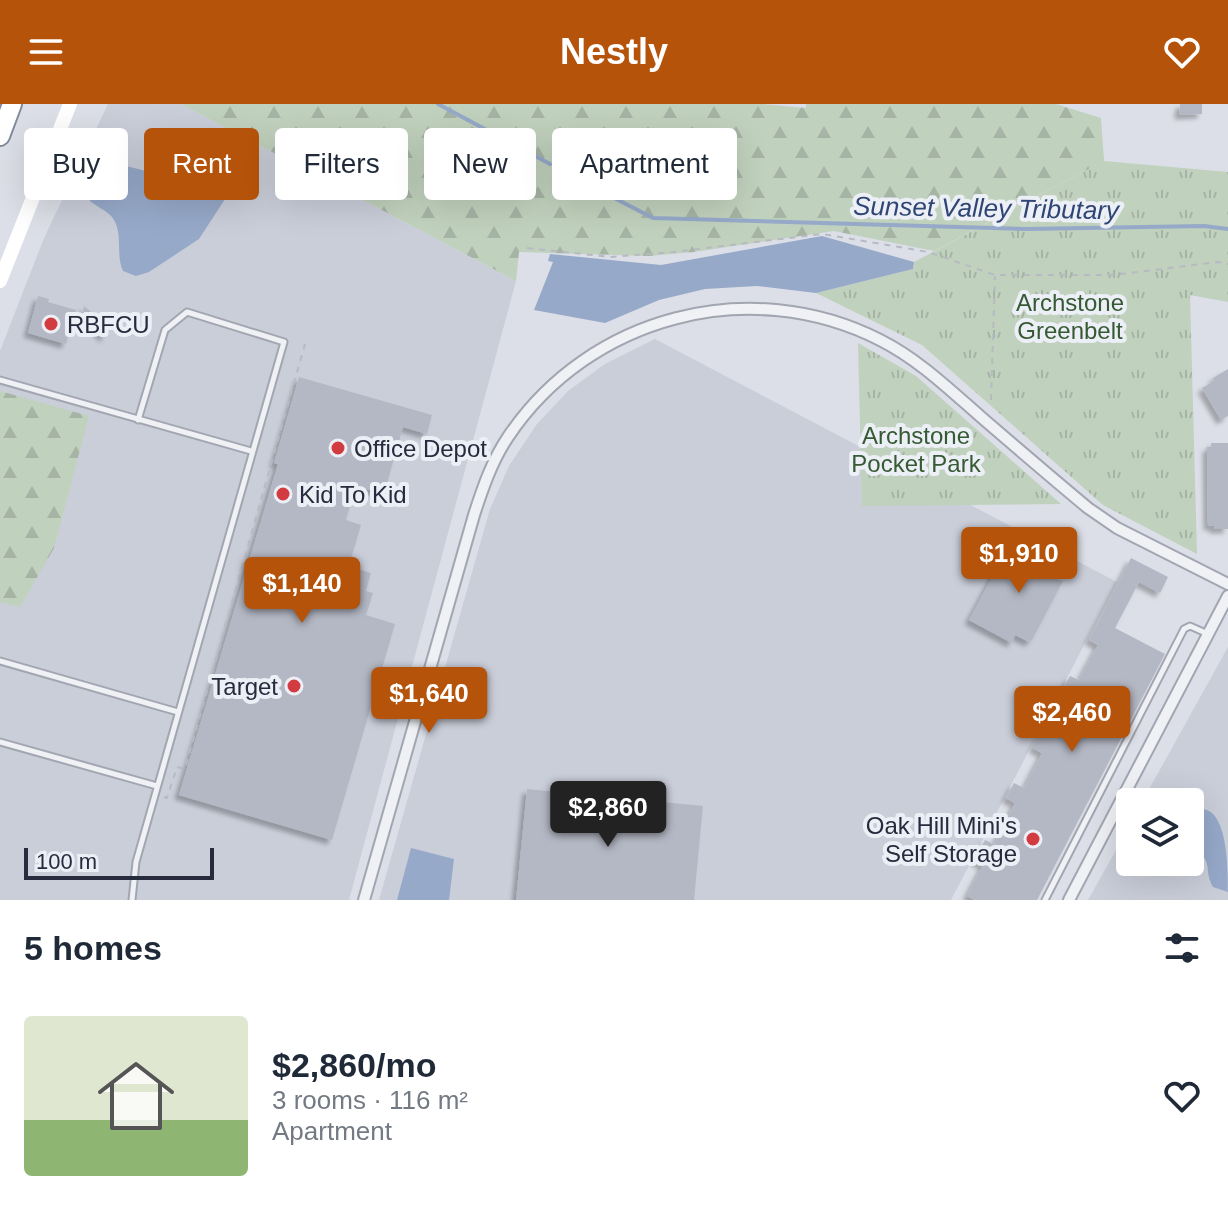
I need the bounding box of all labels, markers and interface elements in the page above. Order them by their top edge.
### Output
icon: menu [24,30,68,74]
icon: heart [1160,30,1204,74]
text: Nestly [560,31,668,72]
chip: Buy [24,128,128,200]
chip: Rent [144,128,259,200]
chip: Filters [275,128,408,200]
chip: New [424,128,536,200]
chip: Apartment [552,128,737,200]
water label: Sunset Valley Tributary [853,191,1121,225]
park label: Archstone Greenbelt [1016,289,1124,344]
place label: RBFCU [67,311,150,338]
marker: RBFCU [42,315,60,333]
park label: Archstone Pocket Park [851,422,982,477]
place label: Office Depot [354,435,487,462]
marker: Office Depot [329,439,347,457]
place label: Kid To Kid [299,481,407,508]
marker: Kid To Kid [274,485,292,503]
pin: $1,910 [954,527,1084,595]
text: $1,910 [979,538,1059,568]
pin: $1,140 [237,557,367,625]
text: $1,140 [262,568,342,598]
pin: $1,640 [364,667,494,735]
place label: Target [211,673,278,700]
marker: Target [285,677,303,695]
text: $1,640 [389,678,469,708]
pin: $2,460 [1007,686,1137,754]
text: $2,460 [1032,697,1112,727]
pin: $2,860 [543,781,673,849]
map controls [1116,788,1204,876]
button: layers [1116,788,1204,876]
text: $2,860 [568,792,648,822]
place label: Oak Hill Mini's Self Storage [866,812,1017,867]
marker: Oak Hill Mini's Self Storage [1024,830,1042,848]
scale bar [24,844,214,880]
text: 100 m [36,849,97,874]
icon: filters [1160,926,1204,970]
text: 5 homes [24,929,162,967]
text: $2,860/mo [272,1046,436,1084]
icon: home [88,1048,184,1144]
icon: heart [1160,1074,1204,1118]
text: 3 rooms · 116 m² [272,1085,468,1115]
text: Apartment [272,1116,392,1146]

